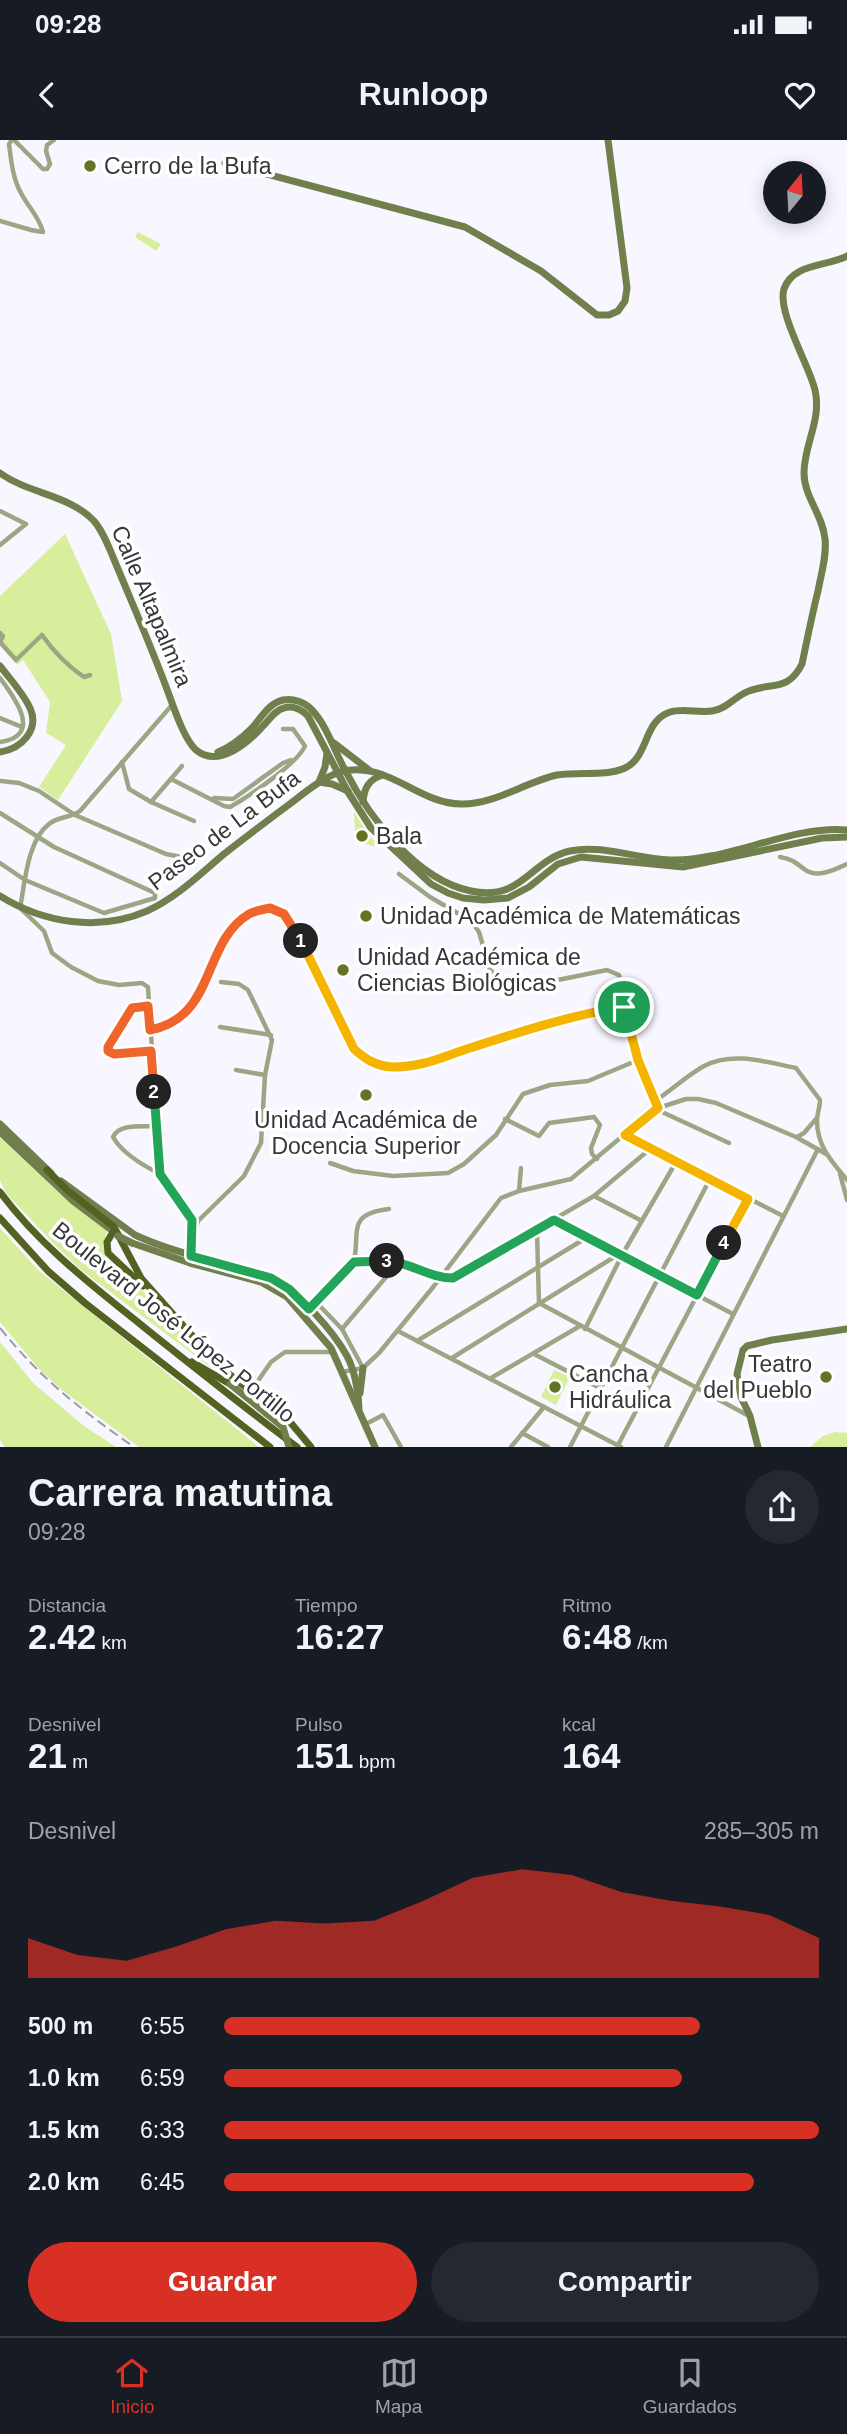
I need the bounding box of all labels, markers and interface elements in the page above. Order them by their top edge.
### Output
text: 09:28 [35,9,102,39]
icon: back [28,76,66,114]
text: Runloop [359,76,488,112]
icon: heart [781,76,819,114]
place label: Cerro de la Bufa [104,153,272,179]
marker: Cerro de la Bufa [82,158,98,174]
north arrow [763,161,826,224]
map controls [763,161,826,224]
street label: Calle Altapalmira [106,521,198,691]
street label: Paseo de La Bufa [143,764,305,895]
place label: Bala [376,823,422,849]
marker: Bala [354,828,370,844]
place label: Unidad Académica de Matemáticas [380,903,741,929]
marker: Unidad Académica de Matemáticas [358,908,374,924]
pin: 1 [284,924,318,958]
text: 1 [295,930,306,951]
place label: Unidad Académica de Ciencias Biológicas [357,944,581,996]
marker: Unidad Académica de Ciencias Biológicas [335,962,351,978]
pin [594,977,654,1037]
icon: arrive [605,988,643,1026]
pin: 2 [136,1074,172,1110]
text: 2 [148,1081,159,1102]
marker: Unidad Académica de Docencia Superior [358,1087,374,1103]
place label: Unidad Académica de Docencia Superior [254,1107,478,1159]
street label: Boulevard José López Portillo [48,1216,300,1428]
pin: 4 [706,1226,742,1260]
text: 4 [718,1232,729,1253]
pin: 3 [370,1244,404,1278]
text: 3 [381,1250,392,1271]
place label: Teatro del Pueblo [703,1351,812,1403]
place label: Cancha Hidráulica [569,1361,671,1413]
marker: Teatro del Pueblo [818,1369,834,1385]
marker: Cancha Hidráulica [547,1379,563,1395]
button: share [745,1470,819,1544]
text: Carrera matutina [28,1472,332,1514]
text: 09:28 [28,1519,86,1545]
text: Distancia [28,1595,106,1616]
text: Tiempo [295,1595,358,1616]
text: Ritmo [562,1595,612,1616]
text: 2.42 [28,1617,96,1656]
text: 16:27 [295,1617,385,1656]
text: 6:48 [562,1617,632,1656]
text: km [96,1632,127,1653]
text: /km [632,1632,668,1653]
text: Desnivel [28,1714,101,1735]
text: Pulso [295,1714,343,1735]
text: kcal [562,1714,596,1735]
text: 21 [28,1736,67,1775]
text: 151 [295,1736,353,1775]
text: 164 [562,1736,620,1775]
text: m [67,1751,88,1772]
text: bpm [353,1751,396,1772]
text: Desnivel [28,1818,116,1844]
text: 285–305 m [704,1818,819,1844]
text: 500 m [28,2013,93,2039]
text: 6:55 [140,2013,185,2039]
text: 1.0 km [28,2065,100,2091]
text: 6:59 [140,2065,185,2091]
text: 1.5 km [28,2117,100,2143]
text: 6:33 [140,2117,185,2143]
text: 2.0 km [28,2169,100,2195]
text: 6:45 [140,2169,185,2195]
button: Guardar [28,2242,417,2322]
button: Compartir [431,2242,819,2322]
tab: Inicio [110,2354,155,2418]
tab: Mapa [375,2354,422,2418]
tab: Guardados [643,2354,737,2418]

